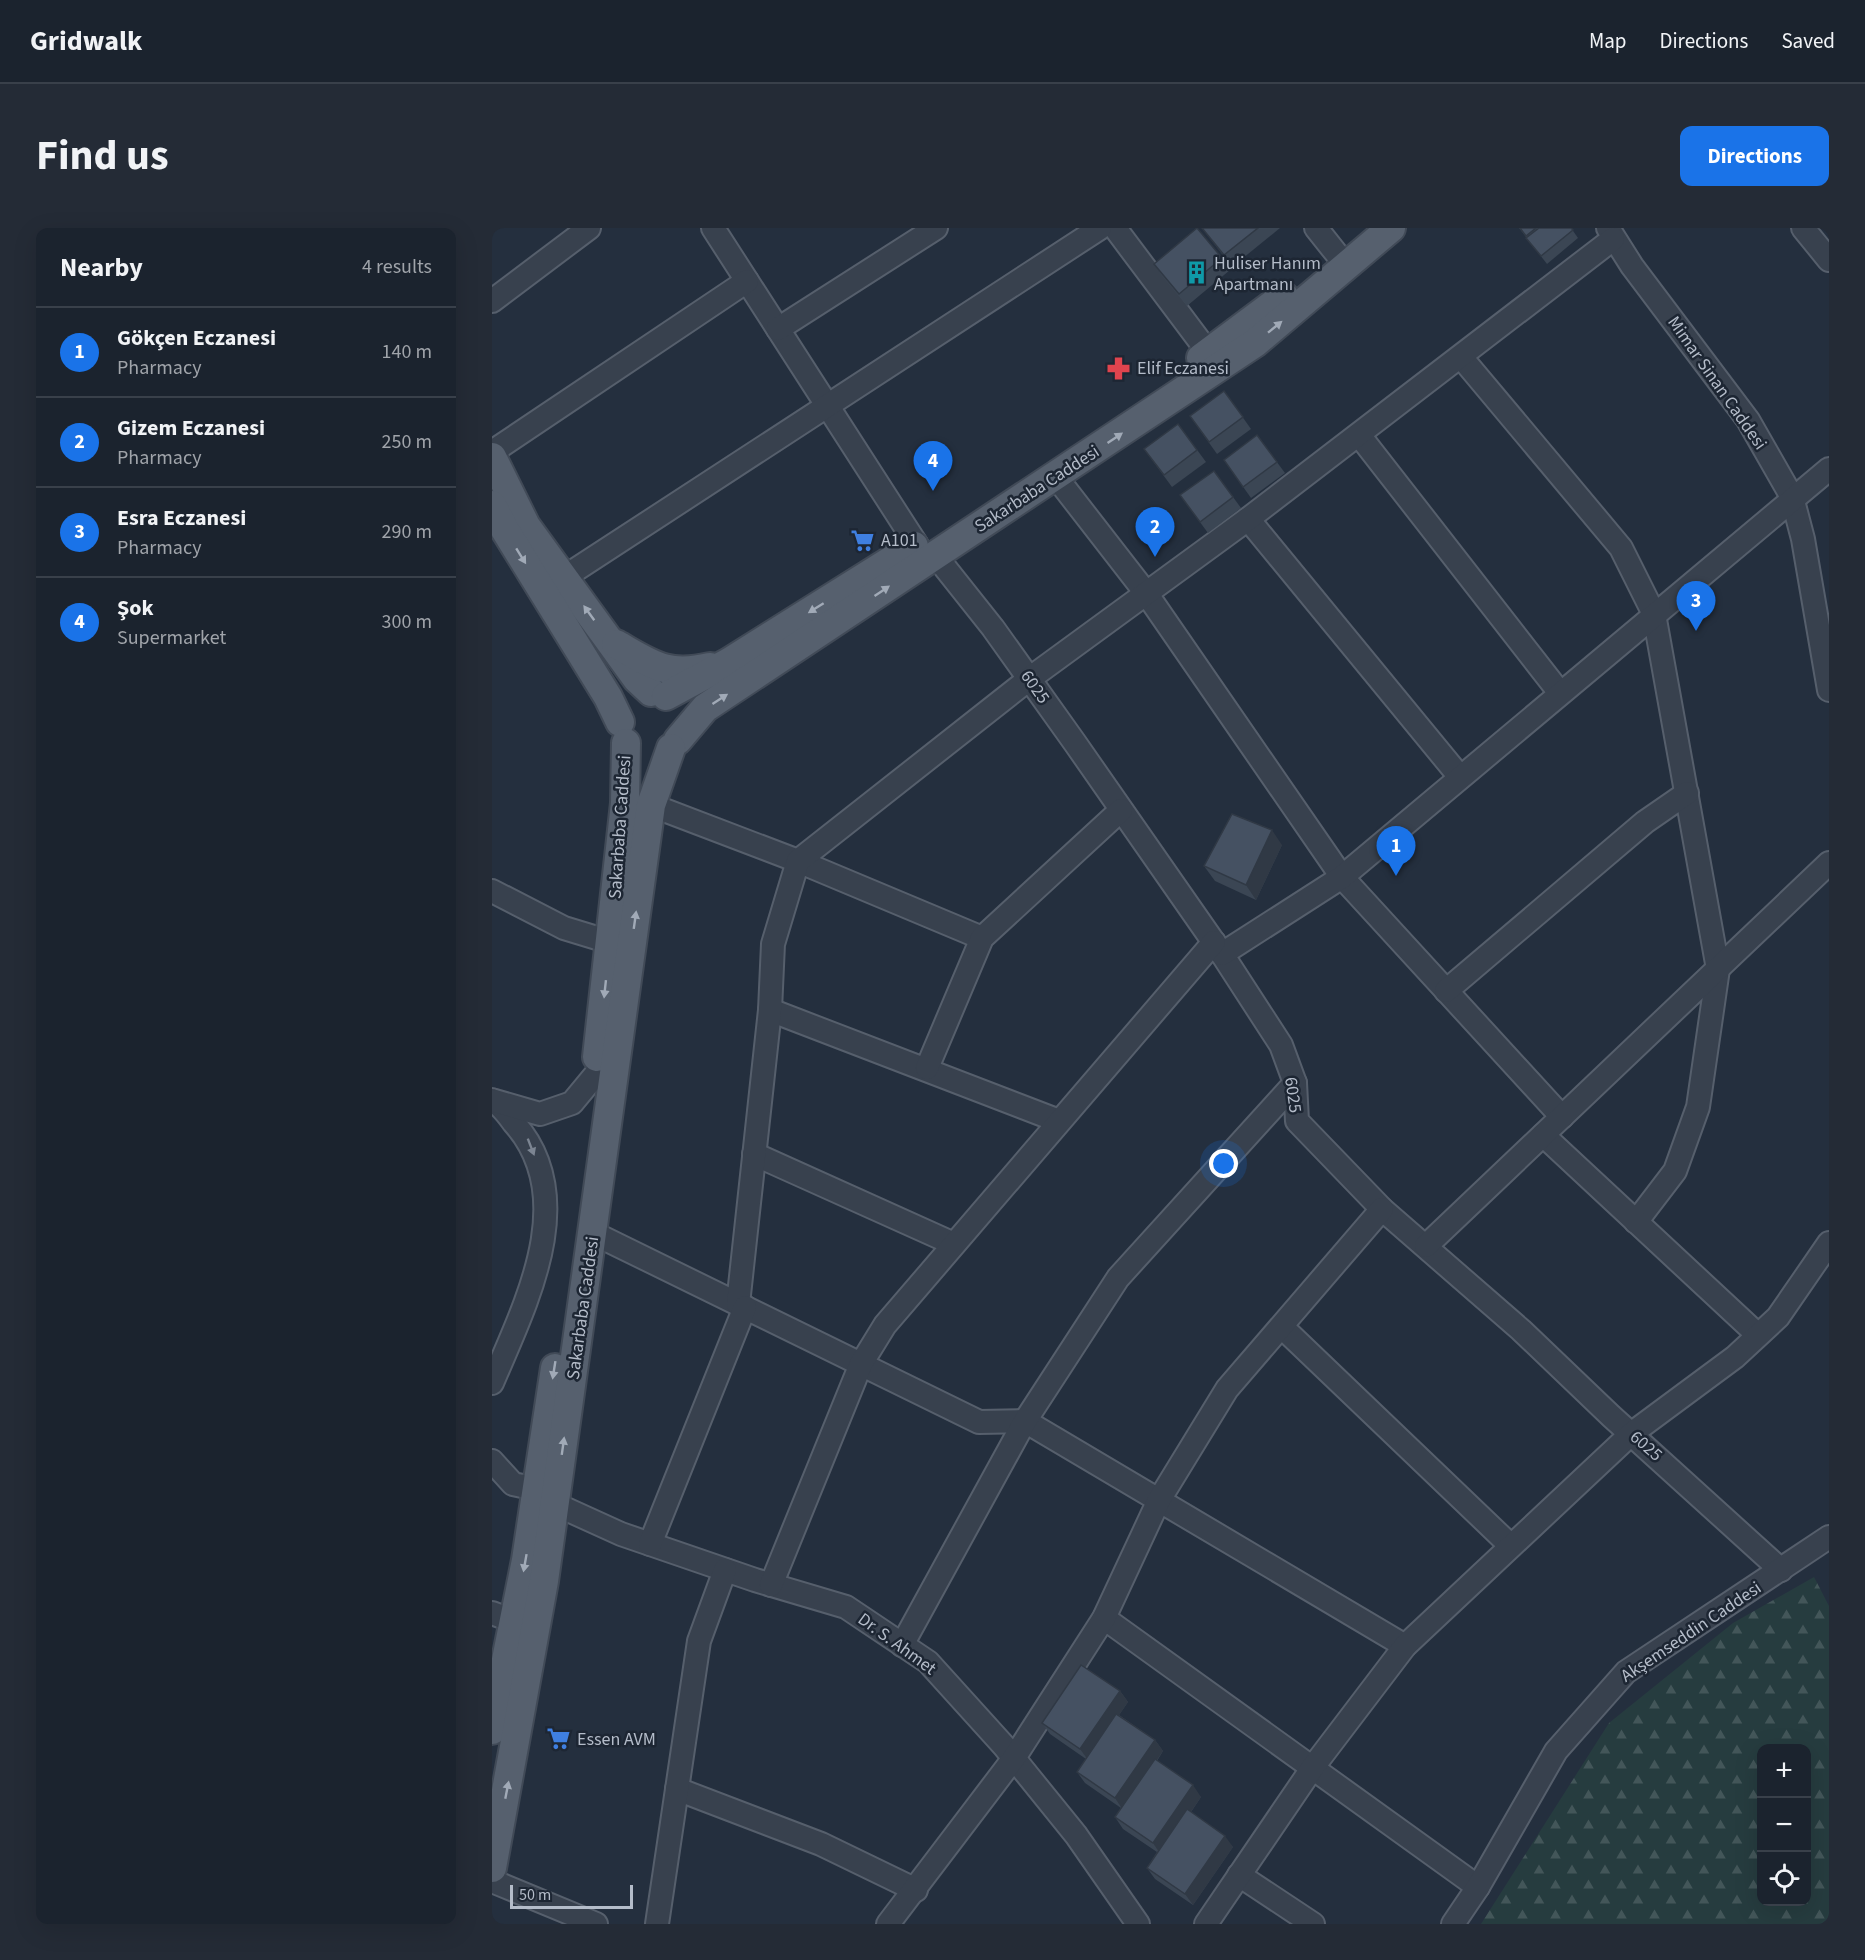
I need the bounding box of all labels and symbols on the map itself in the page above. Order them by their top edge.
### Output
place label: Huliser Hanım Apartmanı [1214,251,1321,297]
building icon: Huliser Hanım Apartmanı [1183,260,1209,286]
street label: Mimar Sinan Caddesi [1661,311,1773,455]
one-way arrow [1267,320,1283,333]
pharmacy icon: Elif Eczanesi [1106,355,1132,381]
place label: Elif Eczanesi [1137,356,1229,381]
one-way arrow [1107,433,1123,444]
street label: Sakarbaba Caddesi [970,439,1104,539]
pin: 4 [914,442,952,491]
pin: 2 [1136,508,1174,557]
supermarket icon: A101 [850,527,876,553]
place label: A101 [881,528,918,553]
one-way arrow [515,548,526,564]
pin: 3 [1676,582,1716,631]
one-way arrow [873,585,889,597]
one-way arrow [808,603,824,614]
one-way arrow [583,606,595,622]
street label: 6025 [1014,665,1056,709]
one-way arrow [711,693,727,705]
street label: Sakarbaba Caddesi [603,754,637,900]
pin: 1 [1376,826,1416,876]
one-way arrow [631,911,640,930]
one-way arrow [600,980,610,999]
street label: 6025 [1278,1076,1308,1115]
one-way arrow [527,1138,536,1156]
your location [1209,1149,1238,1178]
street label: Sakarbaba Caddesi [561,1235,605,1381]
one-way arrow [550,1361,559,1380]
street label: 6025 [1624,1425,1668,1467]
one-way arrow [558,1437,567,1456]
one-way arrow [520,1554,529,1573]
street label: Akşemseddin Caddesi [1616,1576,1766,1688]
street label: Dr. S. Ahmet [853,1607,941,1681]
supermarket icon: Essen AVM [546,1726,572,1752]
place label: Essen AVM [577,1727,656,1752]
one-way arrow [503,1780,512,1799]
scale bar [510,1882,633,1910]

